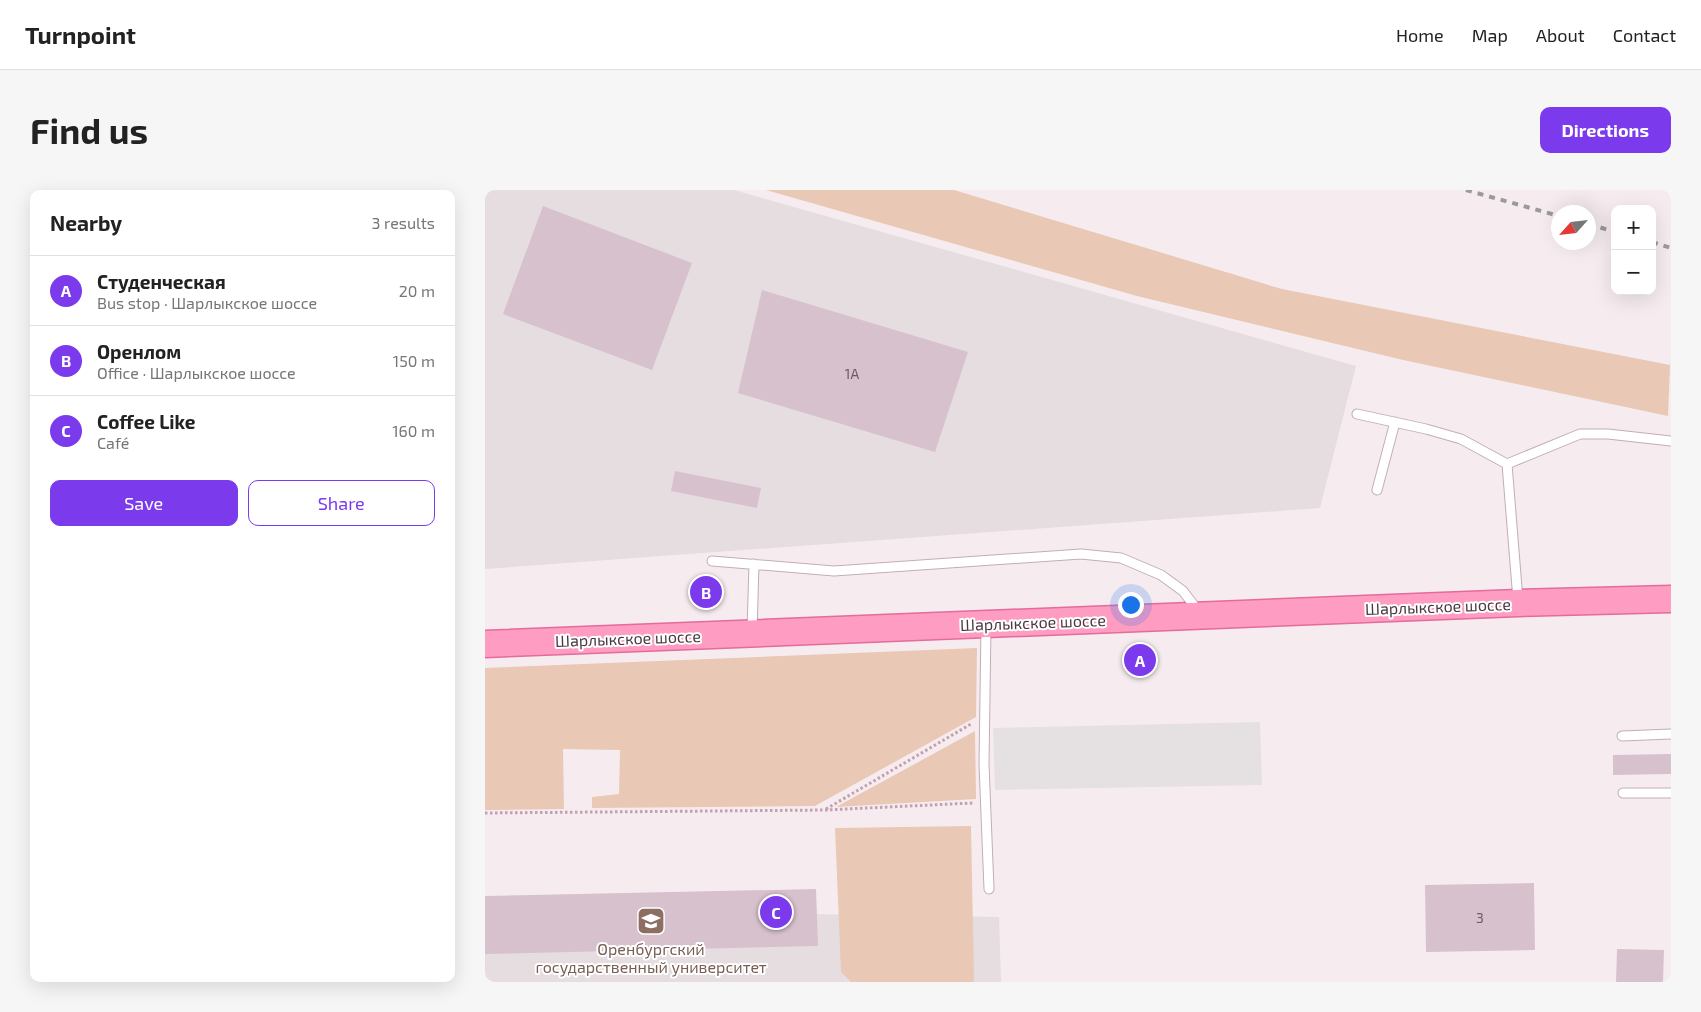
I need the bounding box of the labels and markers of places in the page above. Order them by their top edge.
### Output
pin: B [690,573,722,611]
pin: A [1124,641,1156,679]
pin: C [760,893,792,931]
school or university icon: Оренбургский государственный университет [636,906,666,936]
place label: Оренбургский государственный университет [535,939,767,977]

